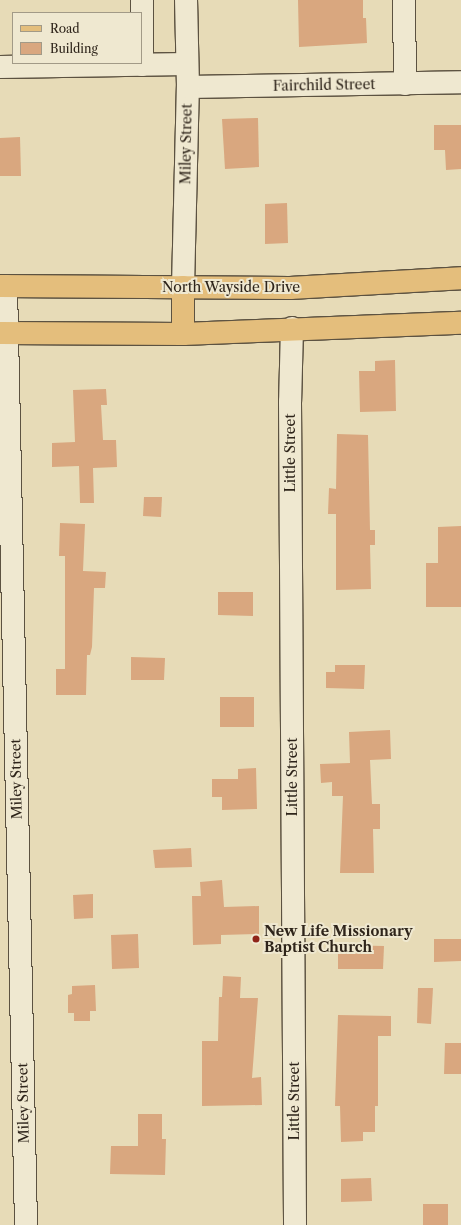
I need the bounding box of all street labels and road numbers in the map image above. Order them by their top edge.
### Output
street label: Fairchild Street [273,76,375,94]
street label: Miley Street [177,103,195,185]
street label: North Wayside Drive [162,279,300,295]
street label: Little Street [282,414,298,492]
street label: Miley Street [7,738,25,820]
street label: Little Street [284,738,300,816]
street label: Miley Street [14,1062,32,1144]
street label: Little Street [286,1062,302,1140]

